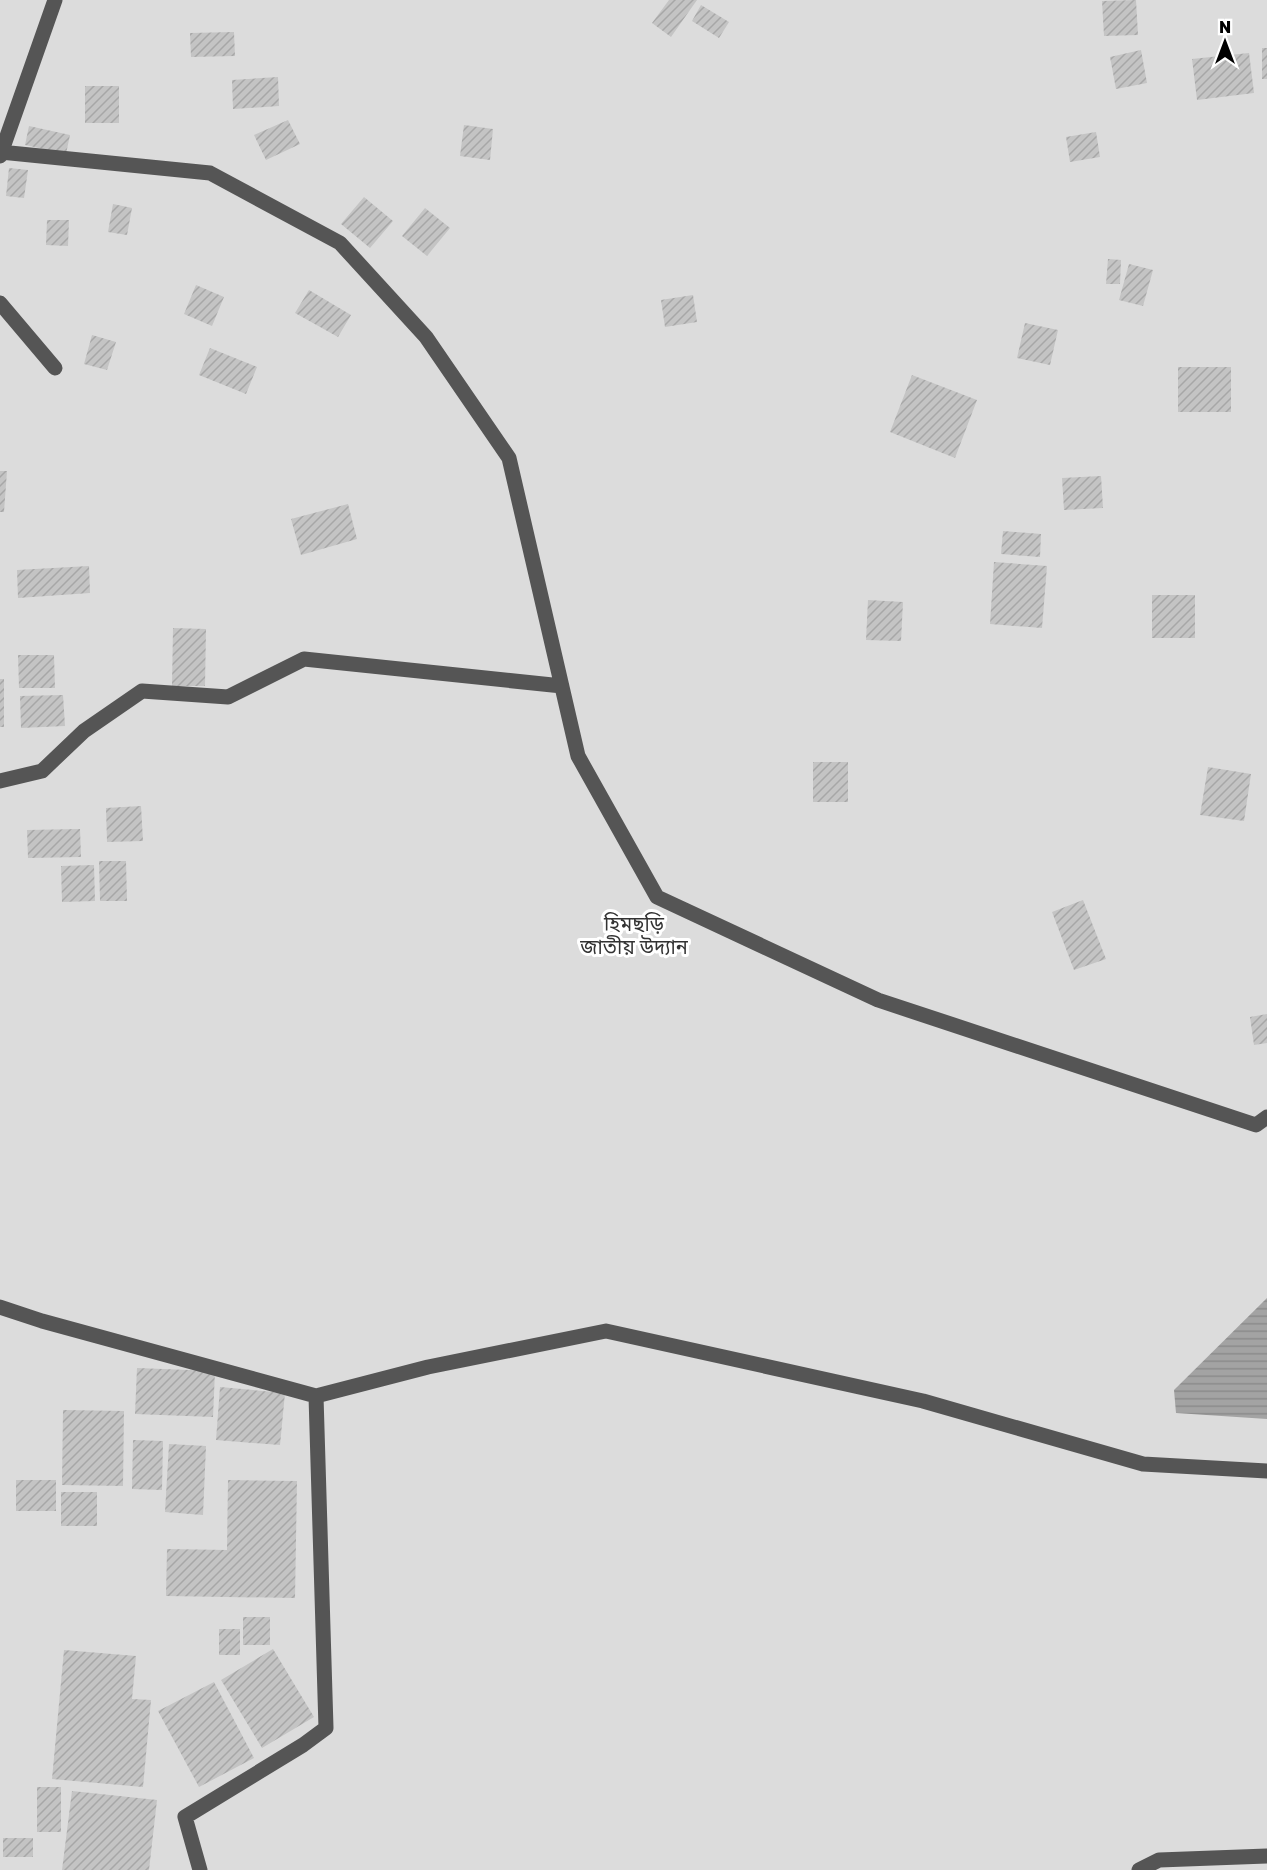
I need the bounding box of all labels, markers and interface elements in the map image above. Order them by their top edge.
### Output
north arrow [1195,12,1255,72]
text: N [1219,17,1231,37]
park label: হিমছড়ি জাতীয় উদ্যান [579,911,689,958]

